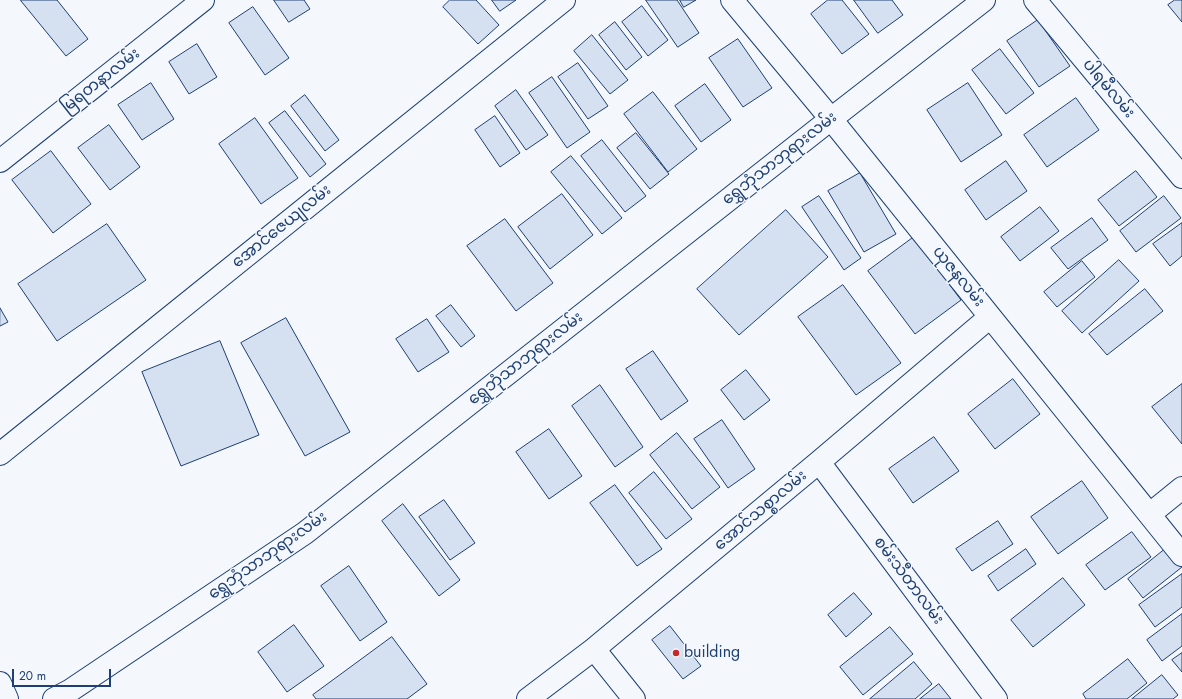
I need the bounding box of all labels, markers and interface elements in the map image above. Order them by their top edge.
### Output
street label: မြရတနာလမ်း [58,44,144,118]
street label: ပါရမီလမ်း [1078,56,1138,122]
street label: ရွှေဘုံသာဘုရားလမ်း [719,108,841,210]
street label: အောင်ဇေယျလမ်း [229,181,335,273]
street label: ယုဇနလမ်း [928,243,988,311]
street label: ရွှေဘုံသာဘုရားလမ်း [465,308,587,410]
street label: အောင်သစ္စာလမ်း [711,467,811,555]
street label: ရွှေဘုံသာဘုရားလမ်း [205,508,331,604]
street label: စမ်းသီတာလမ်း [869,533,947,629]
place label: building [684,643,740,663]
marker: building [671,648,681,658]
scale bar [14,661,113,687]
text: 20 m [19,667,46,685]

